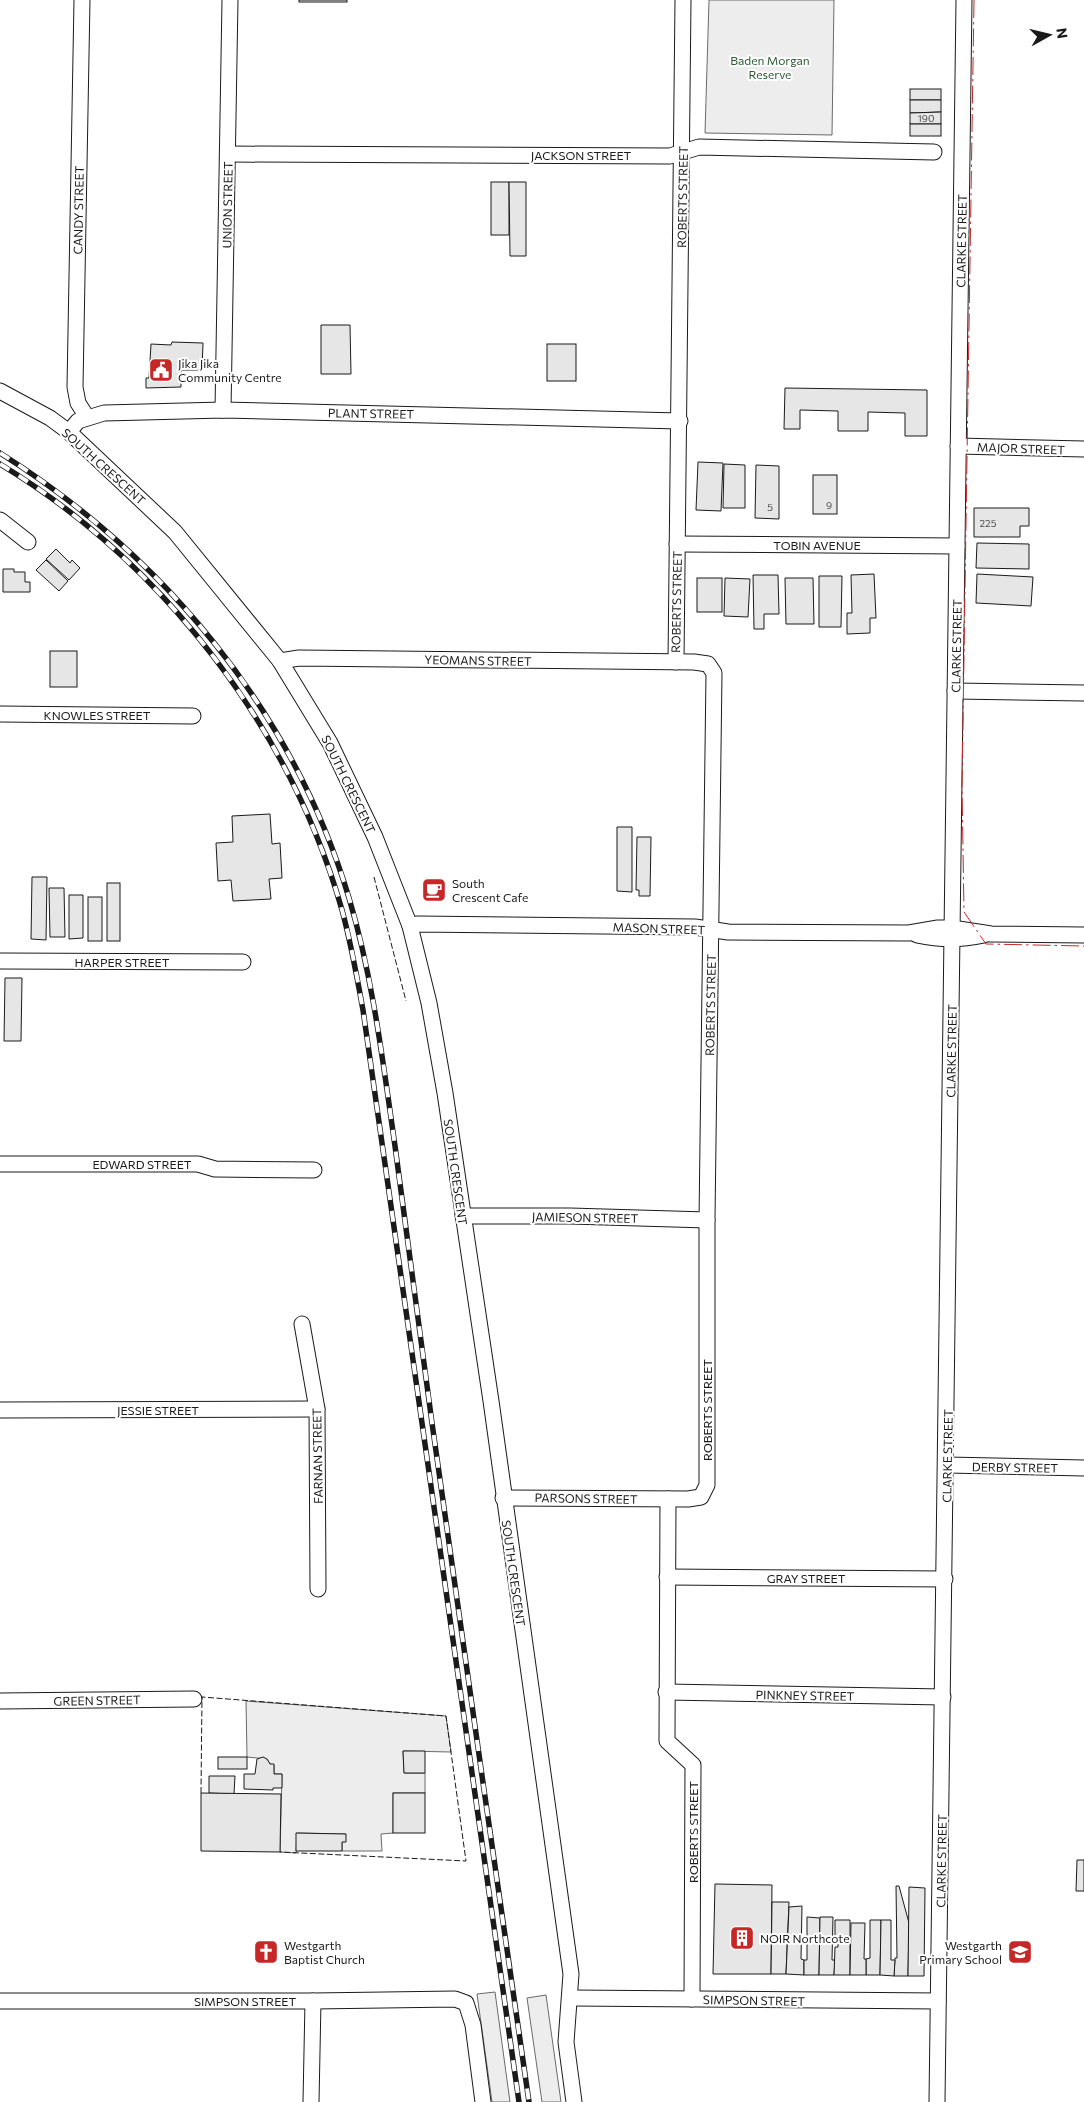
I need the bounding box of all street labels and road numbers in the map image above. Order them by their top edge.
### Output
street label: ROBERTS STREET [674,146,690,248]
street label: JACKSON STREET [531,148,632,163]
street label: UNION STREET [219,161,235,249]
street label: CANDY STREET [70,165,86,254]
street label: CLARKE STREET [953,194,969,288]
street label: PLANT STREET [328,405,415,421]
street label: SOUTH CRESCENT [60,425,149,507]
street label: MAJOR STREET [977,439,1065,458]
street label: TOBIN AVENUE [773,538,861,552]
street label: ROBERTS STREET [668,551,684,653]
street label: CLARKE STREET [948,599,964,693]
street label: YEOMANS STREET [424,652,532,668]
street label: KNOWLES STREET [44,708,151,722]
street label: SOUTH CRESCENT [319,733,379,835]
street label: MASON STREET [613,919,706,937]
street label: ROBERTS STREET [702,954,718,1056]
street label: HARPER STREET [75,955,170,969]
street label: CLARKE STREET [943,1004,959,1098]
street label: SOUTH CRESCENT [442,1118,470,1226]
street label: EDWARD STREET [92,1157,192,1171]
street label: JAMIESON STREET [532,1209,639,1226]
street label: ROBERTS STREET [700,1359,714,1461]
street label: JESSIE STREET [117,1403,199,1418]
street label: FARNAN STREET [309,1408,325,1504]
street label: CLARKE STREET [939,1409,955,1503]
street label: DERBY STREET [972,1459,1059,1475]
street label: PARSONS STREET [534,1490,638,1506]
street label: SOUTH CRESCENT [500,1519,528,1627]
street label: GRAY STREET [767,1571,846,1585]
street label: PINKNEY STREET [755,1687,855,1703]
street label: GREEN STREET [53,1692,141,1708]
street label: ROBERTS STREET [686,1781,700,1883]
street label: CLARKE STREET [933,1814,949,1908]
street label: SIMPSON STREET [703,1992,805,2008]
street label: SIMPSON STREET [194,1994,296,2008]

